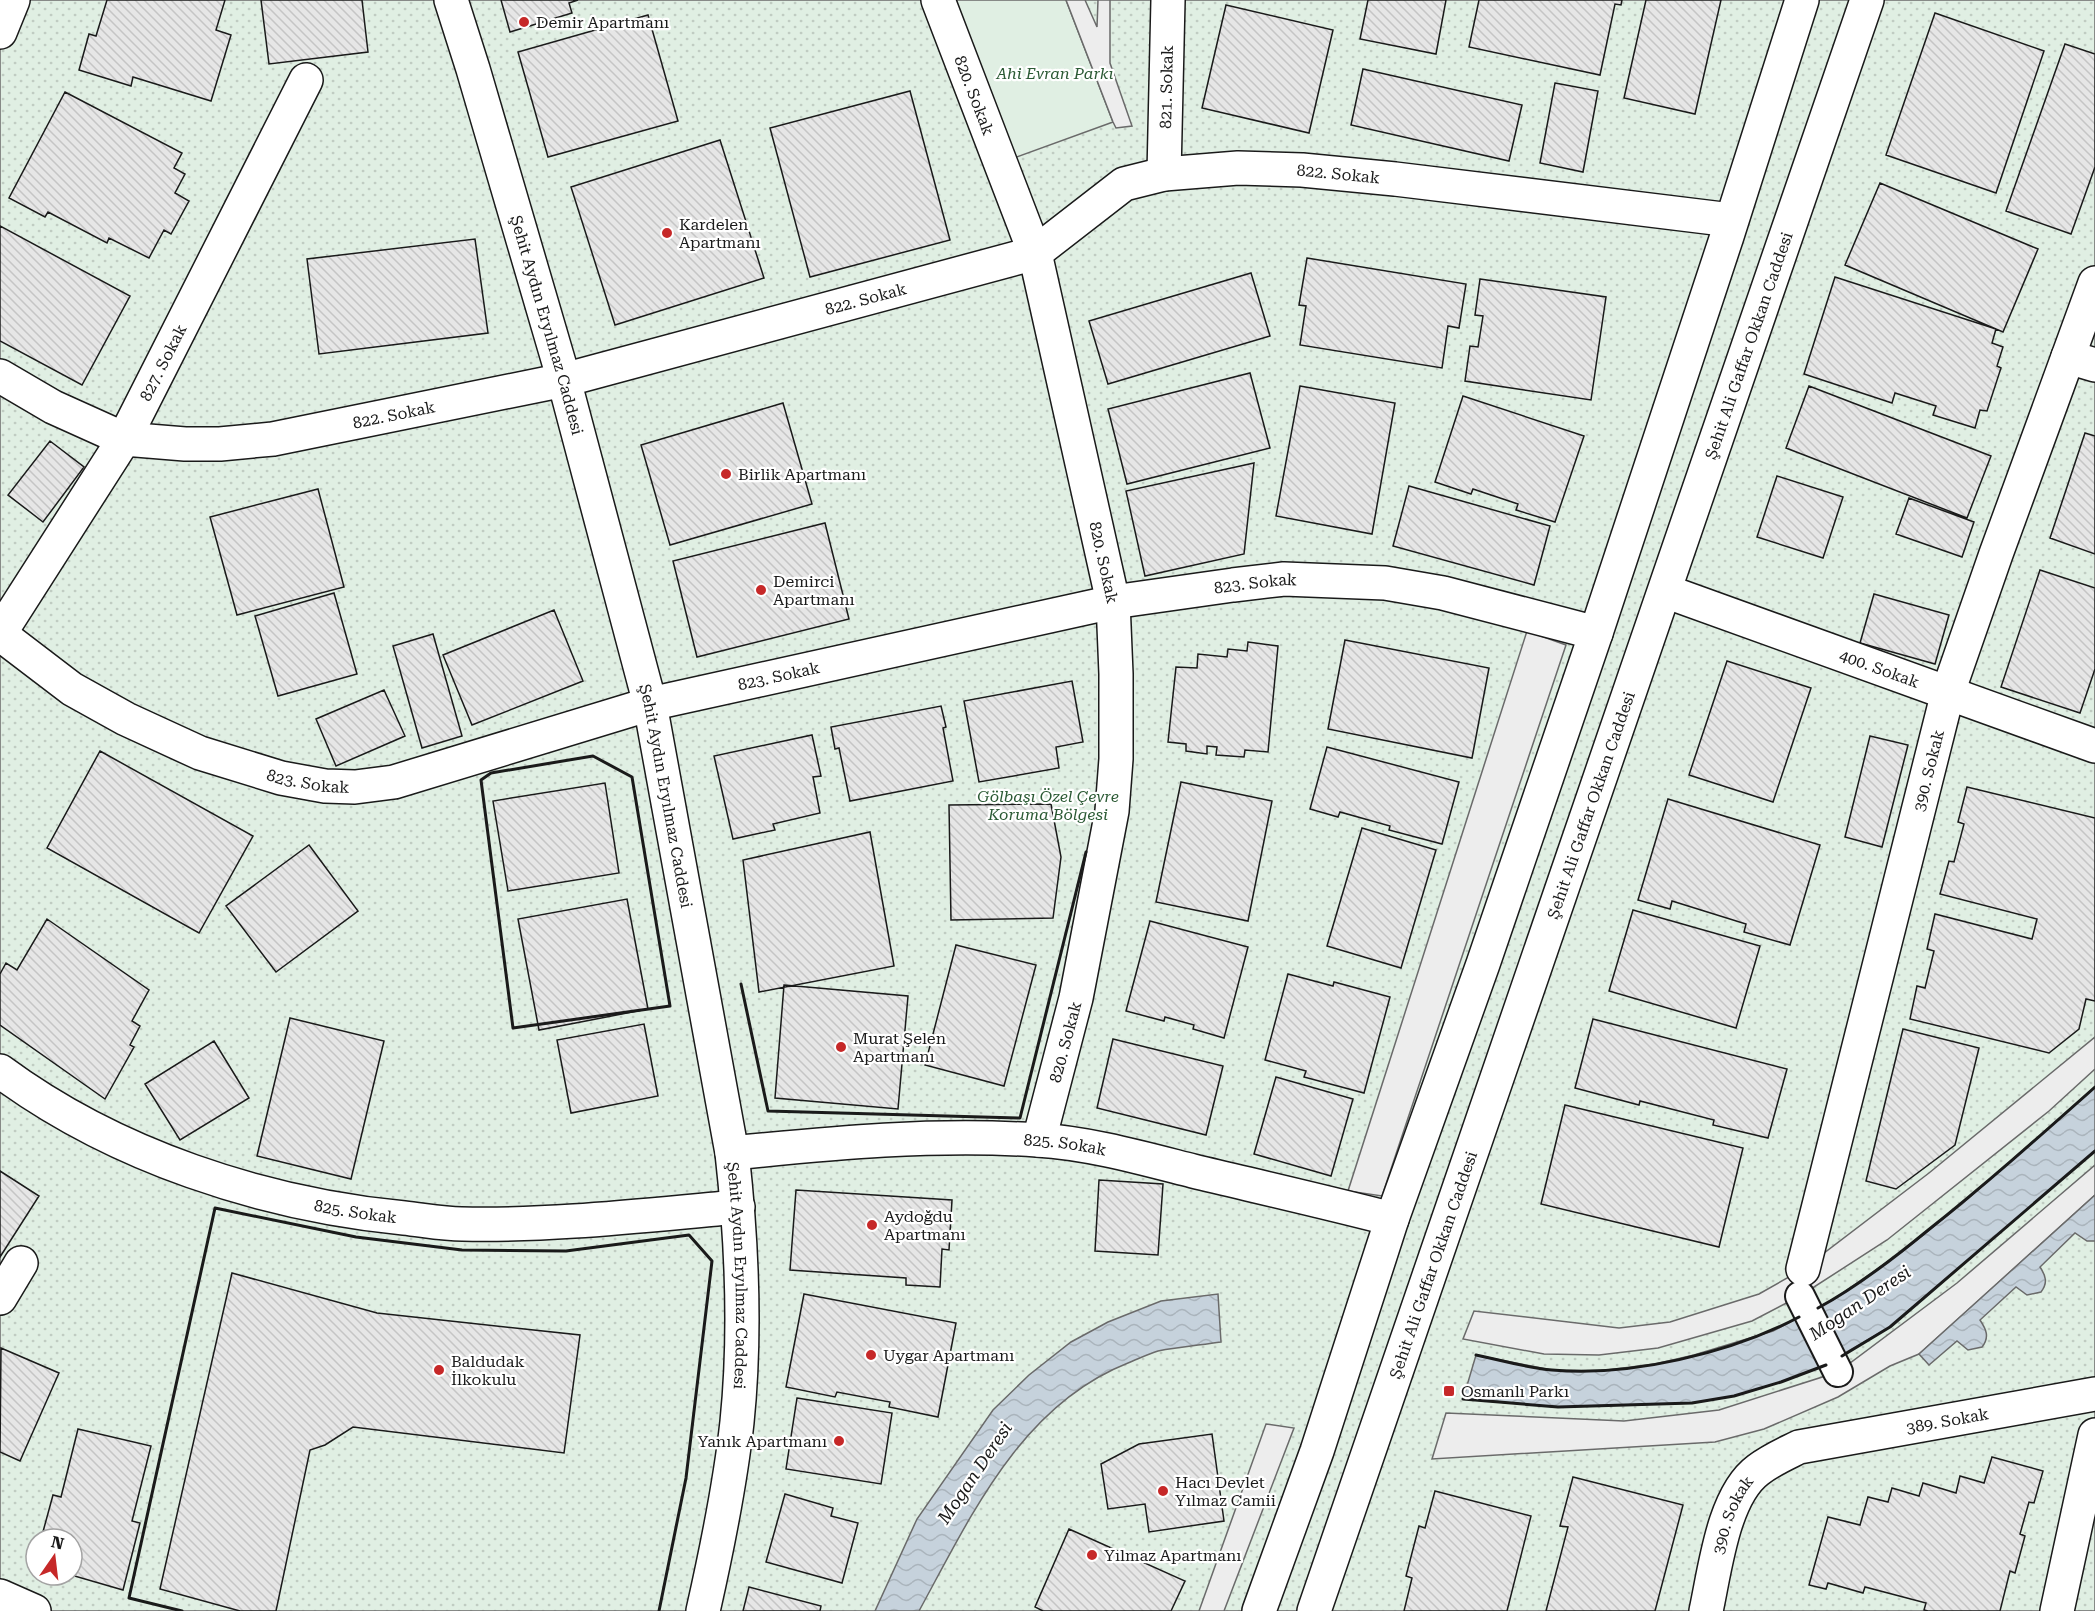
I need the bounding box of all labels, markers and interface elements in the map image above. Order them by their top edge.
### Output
place label: Demir Apartmanı [536,13,669,32]
marker: Demir Apartmanı [517,15,531,29]
street label: 821. Sokak [1156,45,1177,129]
street label: 820. Sokak [950,53,998,138]
park label: Ahi Evran Parkı [996,64,1113,83]
street label: 822. Sokak [1296,161,1381,187]
street label: Şehit Aydın Eryılmaz Caddesi [506,213,587,437]
place label: Kardelen Apartmanı [679,215,761,252]
marker: Kardelen Apartmanı [660,226,674,240]
street label: Şehit Ali Gaffar Okkan Caddesi [1701,229,1797,462]
street label: 822. Sokak [823,279,909,319]
street label: 827. Sokak [136,321,191,404]
street label: 822. Sokak [351,397,437,433]
place label: Birlik Apartmanı [738,465,866,484]
marker: Birlik Apartmanı [719,467,733,481]
street label: 820. Sokak [1085,520,1122,605]
street label: 823. Sokak [1213,570,1297,598]
place label: Demirci Apartmanı [773,572,855,609]
marker: Demirci Apartmanı [754,583,768,597]
street label: 400. Sokak [1837,646,1922,692]
street label: 823. Sokak [736,658,822,694]
street label: Şehit Aydın Eryılmaz Caddesi [635,682,696,910]
street label: Şehit Ali Gaffar Okkan Caddesi [1543,689,1639,922]
street label: 390. Sokak [1909,728,1948,813]
street label: 823. Sokak [264,765,350,797]
park label: Gölbaşı Özel Çevre Koruma Bölgesi [977,787,1119,824]
street label: 820. Sokak [1046,999,1085,1085]
place label: Murat Şelen Apartmanı [853,1029,946,1066]
marker: Murat Şelen Apartmanı [834,1040,848,1054]
street label: 825. Sokak [1023,1130,1108,1160]
street label: Şehit Ali Gaffar Okkan Caddesi [1385,1149,1481,1381]
street label: Şehit Aydın Eryılmaz Caddesi [723,1161,751,1390]
street label: 825. Sokak [312,1196,398,1227]
place label: Aydoğdu Apartmanı [884,1207,966,1244]
marker: Aydoğdu Apartmanı [865,1218,879,1232]
water label: Mogan Deresi [1804,1261,1915,1345]
place label: Uygar Apartmanı [883,1346,1014,1365]
marker: Uygar Apartmanı [864,1348,878,1362]
place label: Baldudak İlkokulu [451,1352,525,1389]
marker: Baldudak İlkokulu [432,1363,446,1377]
place label: Osmanlı Parkı [1461,1382,1569,1401]
marker: Osmanlı Parkı [1442,1384,1456,1398]
street label: 389. Sokak [1905,1404,1990,1438]
water label: Mogan Deresi [932,1418,1016,1528]
place label: Yanık Apartmanı [697,1432,827,1451]
marker: Yanık Apartmanı [832,1434,846,1448]
street label: 390. Sokak [1709,1472,1757,1556]
place label: Hacı Devlet Yılmaz Camii [1175,1473,1276,1510]
marker: Hacı Devlet Yılmaz Camii [1156,1484,1170,1498]
north arrow [24,1527,84,1587]
text: N [49,1532,66,1554]
place label: Yılmaz Apartmanı [1104,1546,1241,1565]
marker: Yılmaz Apartmanı [1085,1548,1099,1562]

